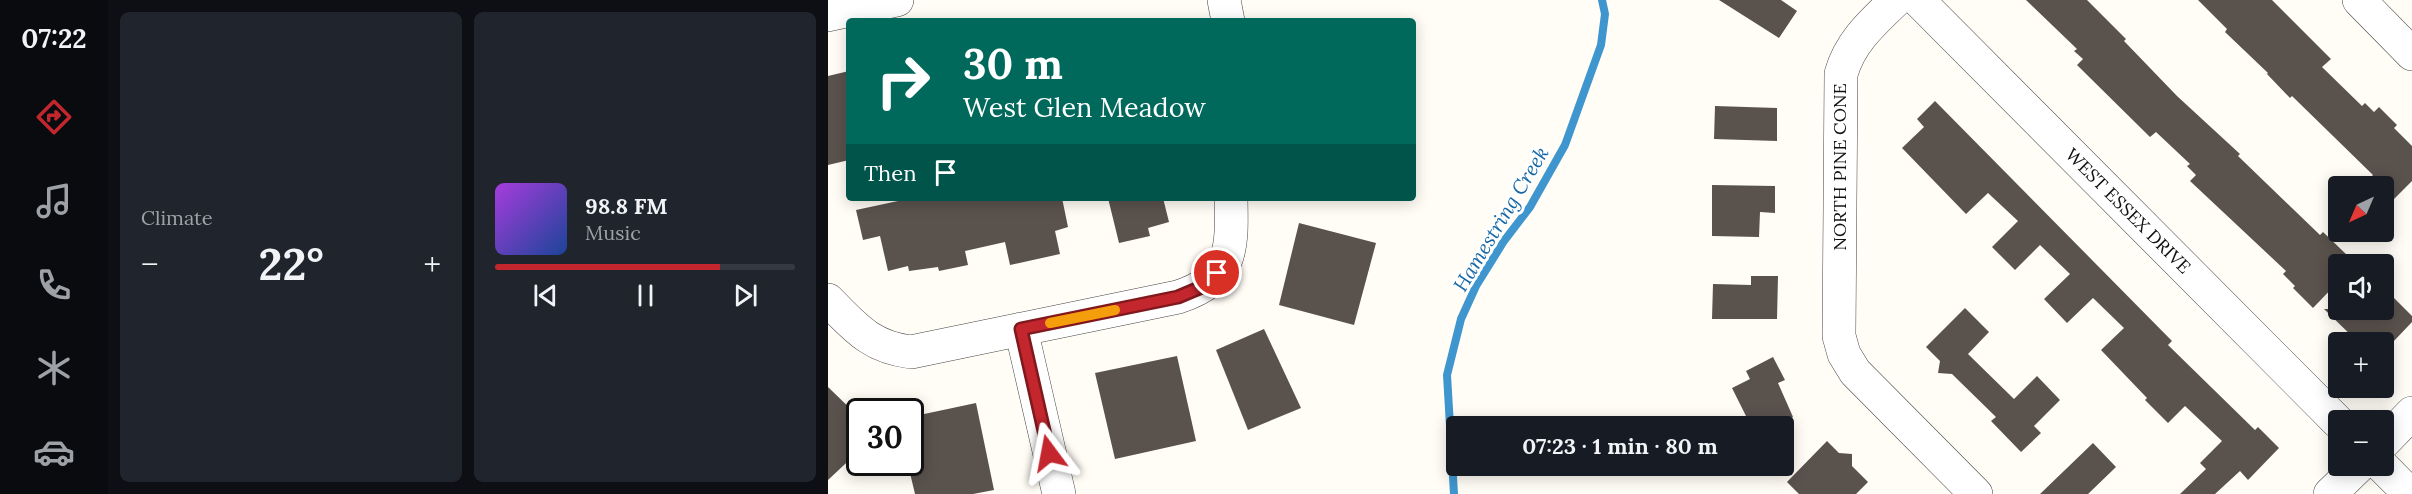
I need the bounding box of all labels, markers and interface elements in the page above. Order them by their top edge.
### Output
text: 07:22 [21,21,87,55]
text: 30 m [963,37,1063,91]
icon: right [864,42,942,120]
street label: NORTH PINE CONE [1828,83,1851,251]
text: West Glen Meadow [963,90,1206,124]
icon: directions [33,96,75,138]
water label: Hamestring Creek [1447,142,1554,296]
street label: WEST ESSEX DRIVE [2061,143,2196,278]
icon: arrive [929,156,962,189]
text: Then [864,159,917,187]
north arrow [2328,176,2394,242]
map controls [2328,176,2394,476]
icon: music [33,180,75,222]
text: 98.8 FM [585,192,668,220]
text: Climate [141,205,213,230]
text: Music [585,220,641,245]
text: 22° [258,235,324,292]
text: − [141,243,159,285]
text: + [423,243,441,285]
pin [1191,247,1242,298]
button: sound [2328,254,2394,320]
icon: arrive [1200,256,1233,289]
icon: phone [33,264,75,306]
icon: previous [529,279,562,312]
icon: pause [629,279,662,312]
icon: next [729,279,762,312]
button: + [2328,332,2394,398]
icon: climate [33,347,75,389]
speed limit sign: 30 [846,398,924,476]
button: − [2328,410,2394,476]
position arrow [1017,421,1081,485]
icon: car [33,431,75,473]
text: 07:23 · 1 min · 80 m [1522,432,1718,460]

